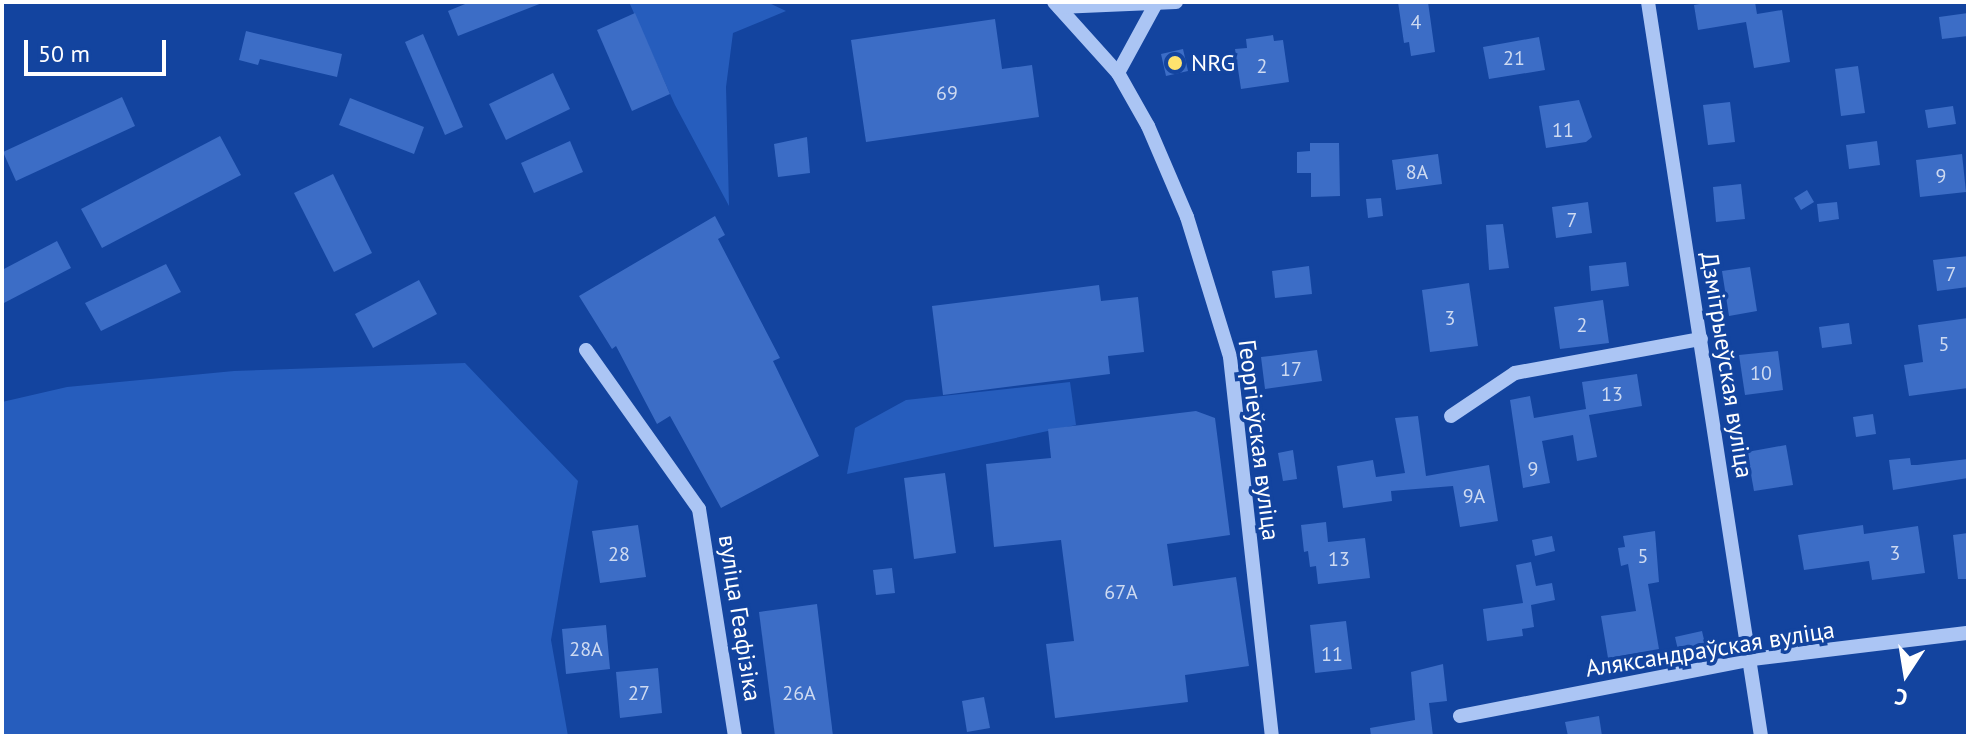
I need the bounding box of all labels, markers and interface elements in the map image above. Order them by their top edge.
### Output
house number: 4 [1411,10,1421,34]
scale bar [28,24,170,74]
text: 50 m [38,38,90,69]
house number: 21 [1503,46,1525,70]
place label: NRG [1191,49,1235,77]
marker: NRG [1166,54,1184,72]
house number: 2 [1257,54,1267,78]
house number: 69 [936,81,958,105]
house number: 11 [1552,118,1574,142]
house number: 8А [1406,160,1428,184]
house number: 9 [1936,164,1946,188]
house number: 7 [1567,208,1577,232]
street label: Дзмітрыеўская вуліца [1695,250,1759,480]
house number: 7 [1946,262,1956,286]
house number: 3 [1445,306,1455,330]
house number: 2 [1577,313,1587,337]
house number: 5 [1939,332,1949,356]
street label: Георгіеўская вуліца [1232,338,1286,542]
house number: 17 [1280,357,1302,381]
house number: 10 [1750,361,1772,385]
house number: 13 [1601,382,1623,406]
house number: 9 [1528,457,1538,481]
house number: 9А [1463,484,1485,508]
street label: вуліца Геафізіка [713,533,767,703]
house number: 3 [1890,541,1900,565]
house number: 28 [608,542,630,566]
house number: 5 [1638,544,1648,568]
house number: 13 [1328,547,1350,571]
house number: 67А [1104,580,1138,604]
street label: Аляксандраўская вуліца [1584,615,1836,683]
north arrow [1866,634,1946,714]
house number: 28А [569,637,603,661]
house number: 11 [1321,642,1343,666]
house number: 27 [628,681,650,705]
house number: 26А [782,681,816,705]
text: С [1892,683,1910,712]

